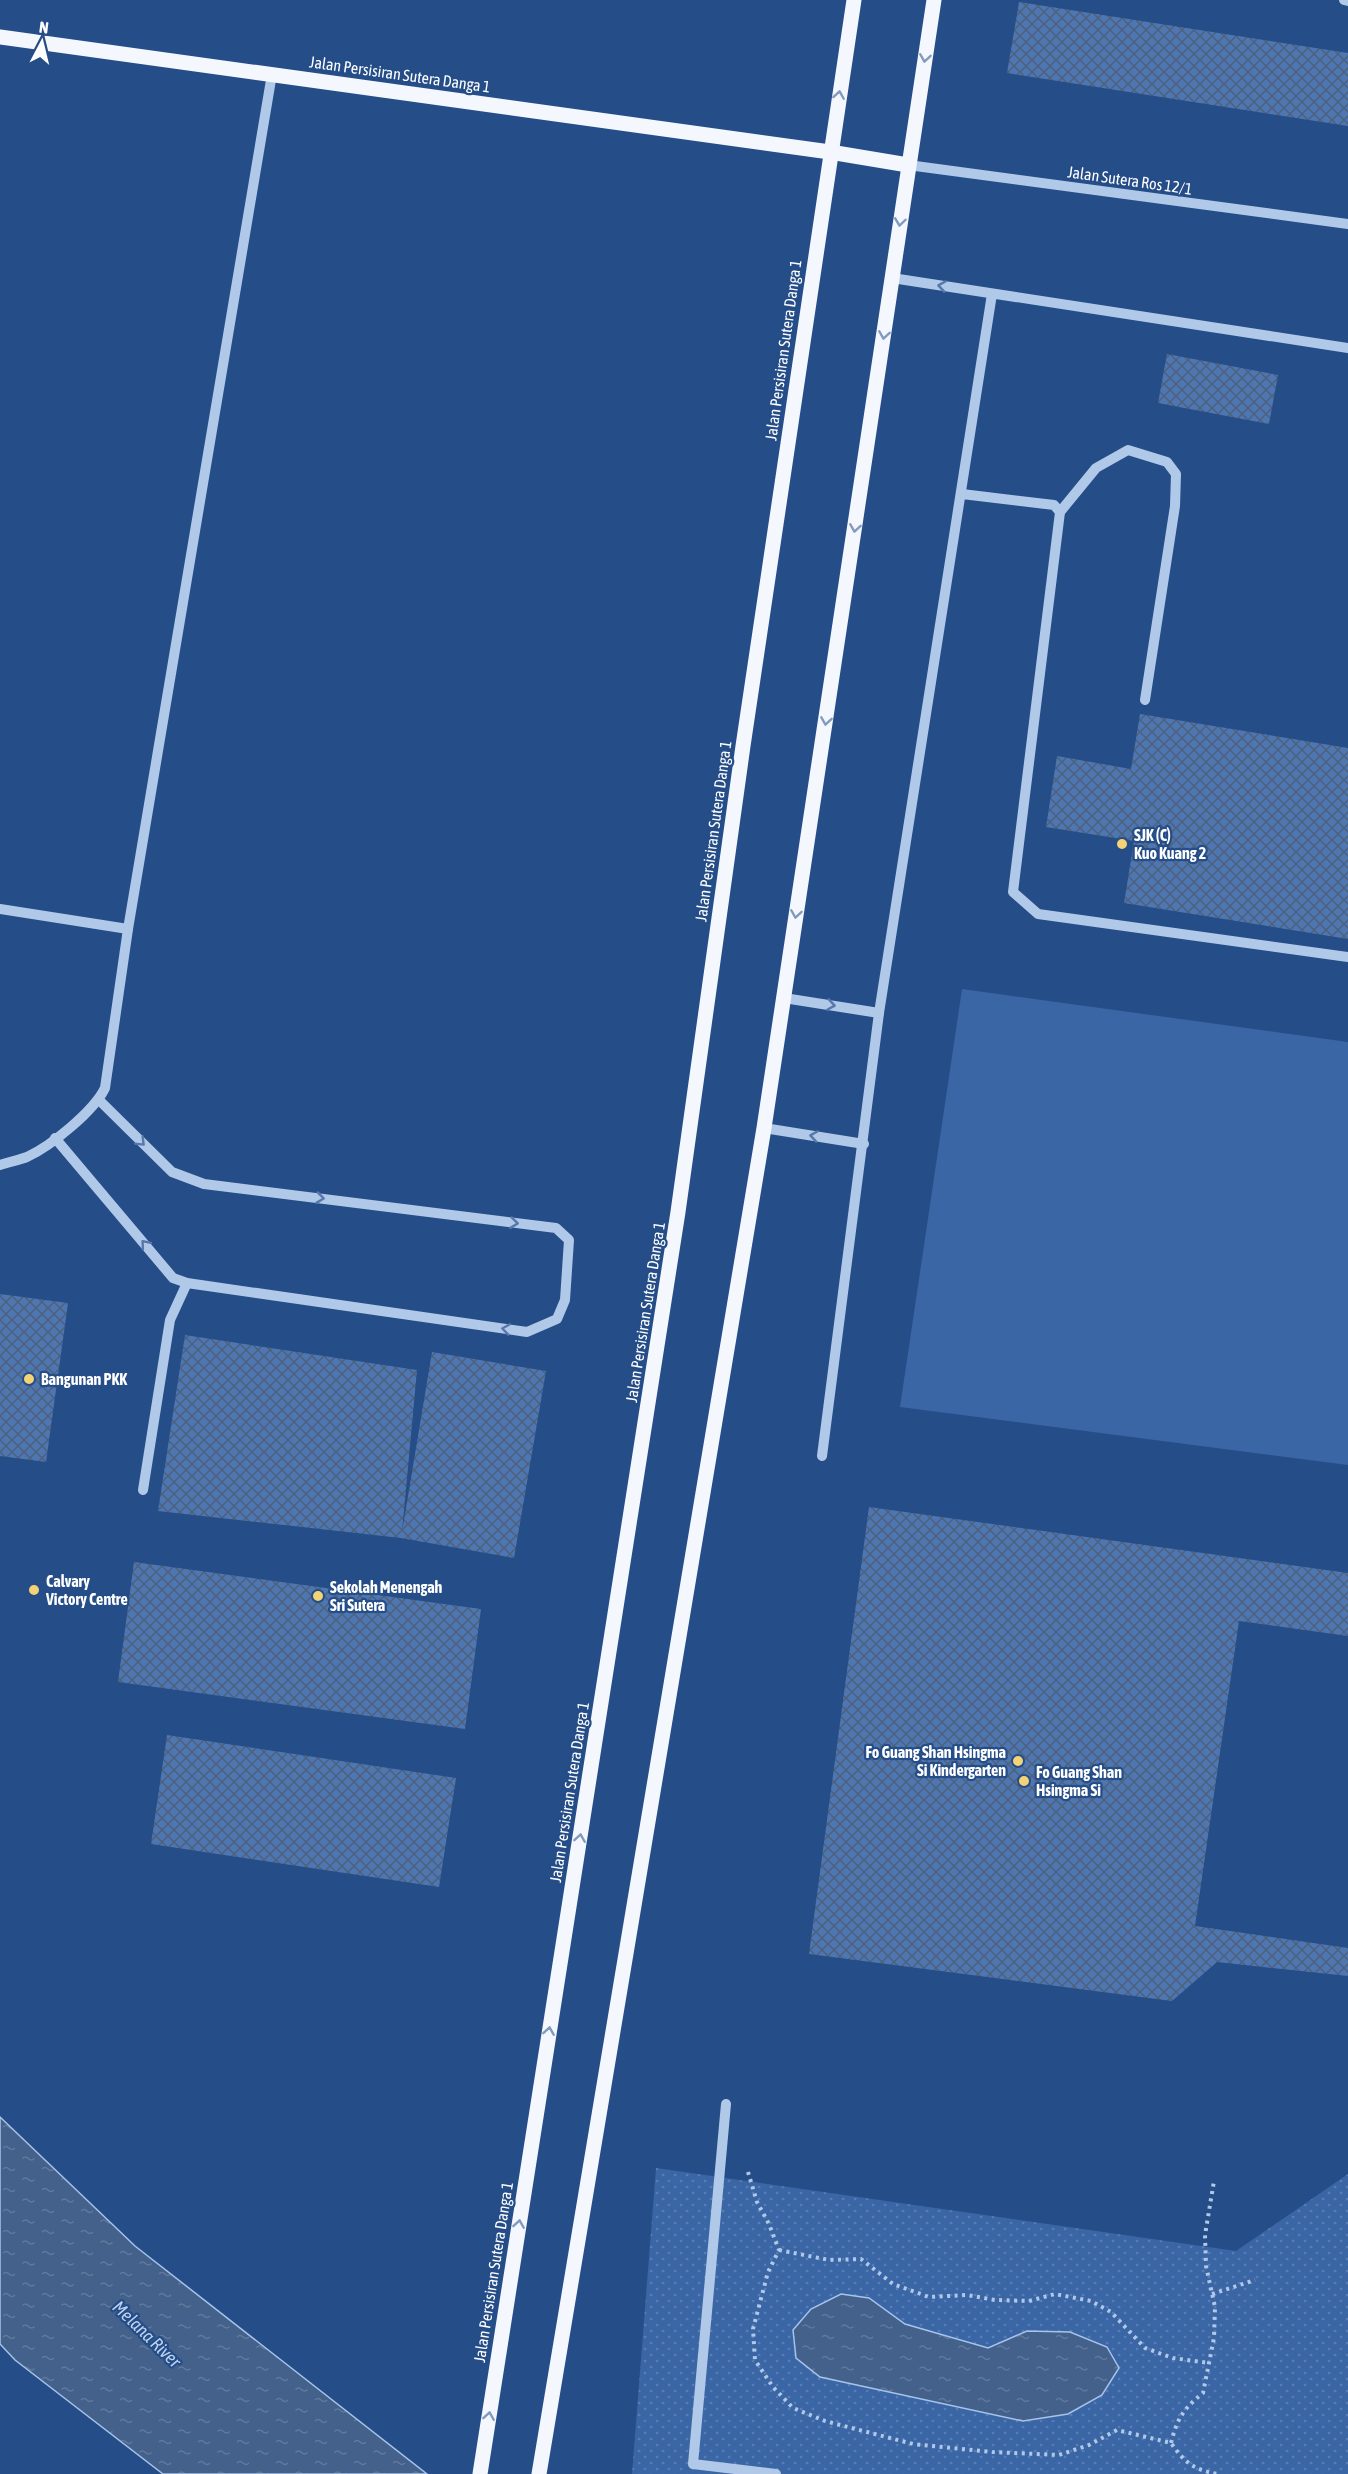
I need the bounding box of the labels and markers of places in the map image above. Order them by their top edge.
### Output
place label: SJK (C) Kuo Kuang 2 [1134,826,1206,862]
marker: SJK (C) Kuo Kuang 2 [1115,837,1129,851]
place label: Bangunan PKK [41,1370,127,1388]
marker: Bangunan PKK [22,1372,36,1386]
place label: Calvary Victory Centre [45,1572,128,1608]
place label: Sekolah Menengah Sri Sutera [330,1578,443,1614]
marker: Calvary Victory Centre [27,1583,41,1597]
marker: Sekolah Menengah Sri Sutera [311,1589,325,1603]
place label: Fo Guang Shan Hsingma Si Kindergarten [866,1743,1006,1779]
marker: Fo Guang Shan Hsingma Si Kindergarten [1011,1754,1025,1768]
place label: Fo Guang Shan Hsingma Si [1036,1763,1122,1799]
marker: Fo Guang Shan Hsingma Si [1017,1774,1031,1788]

